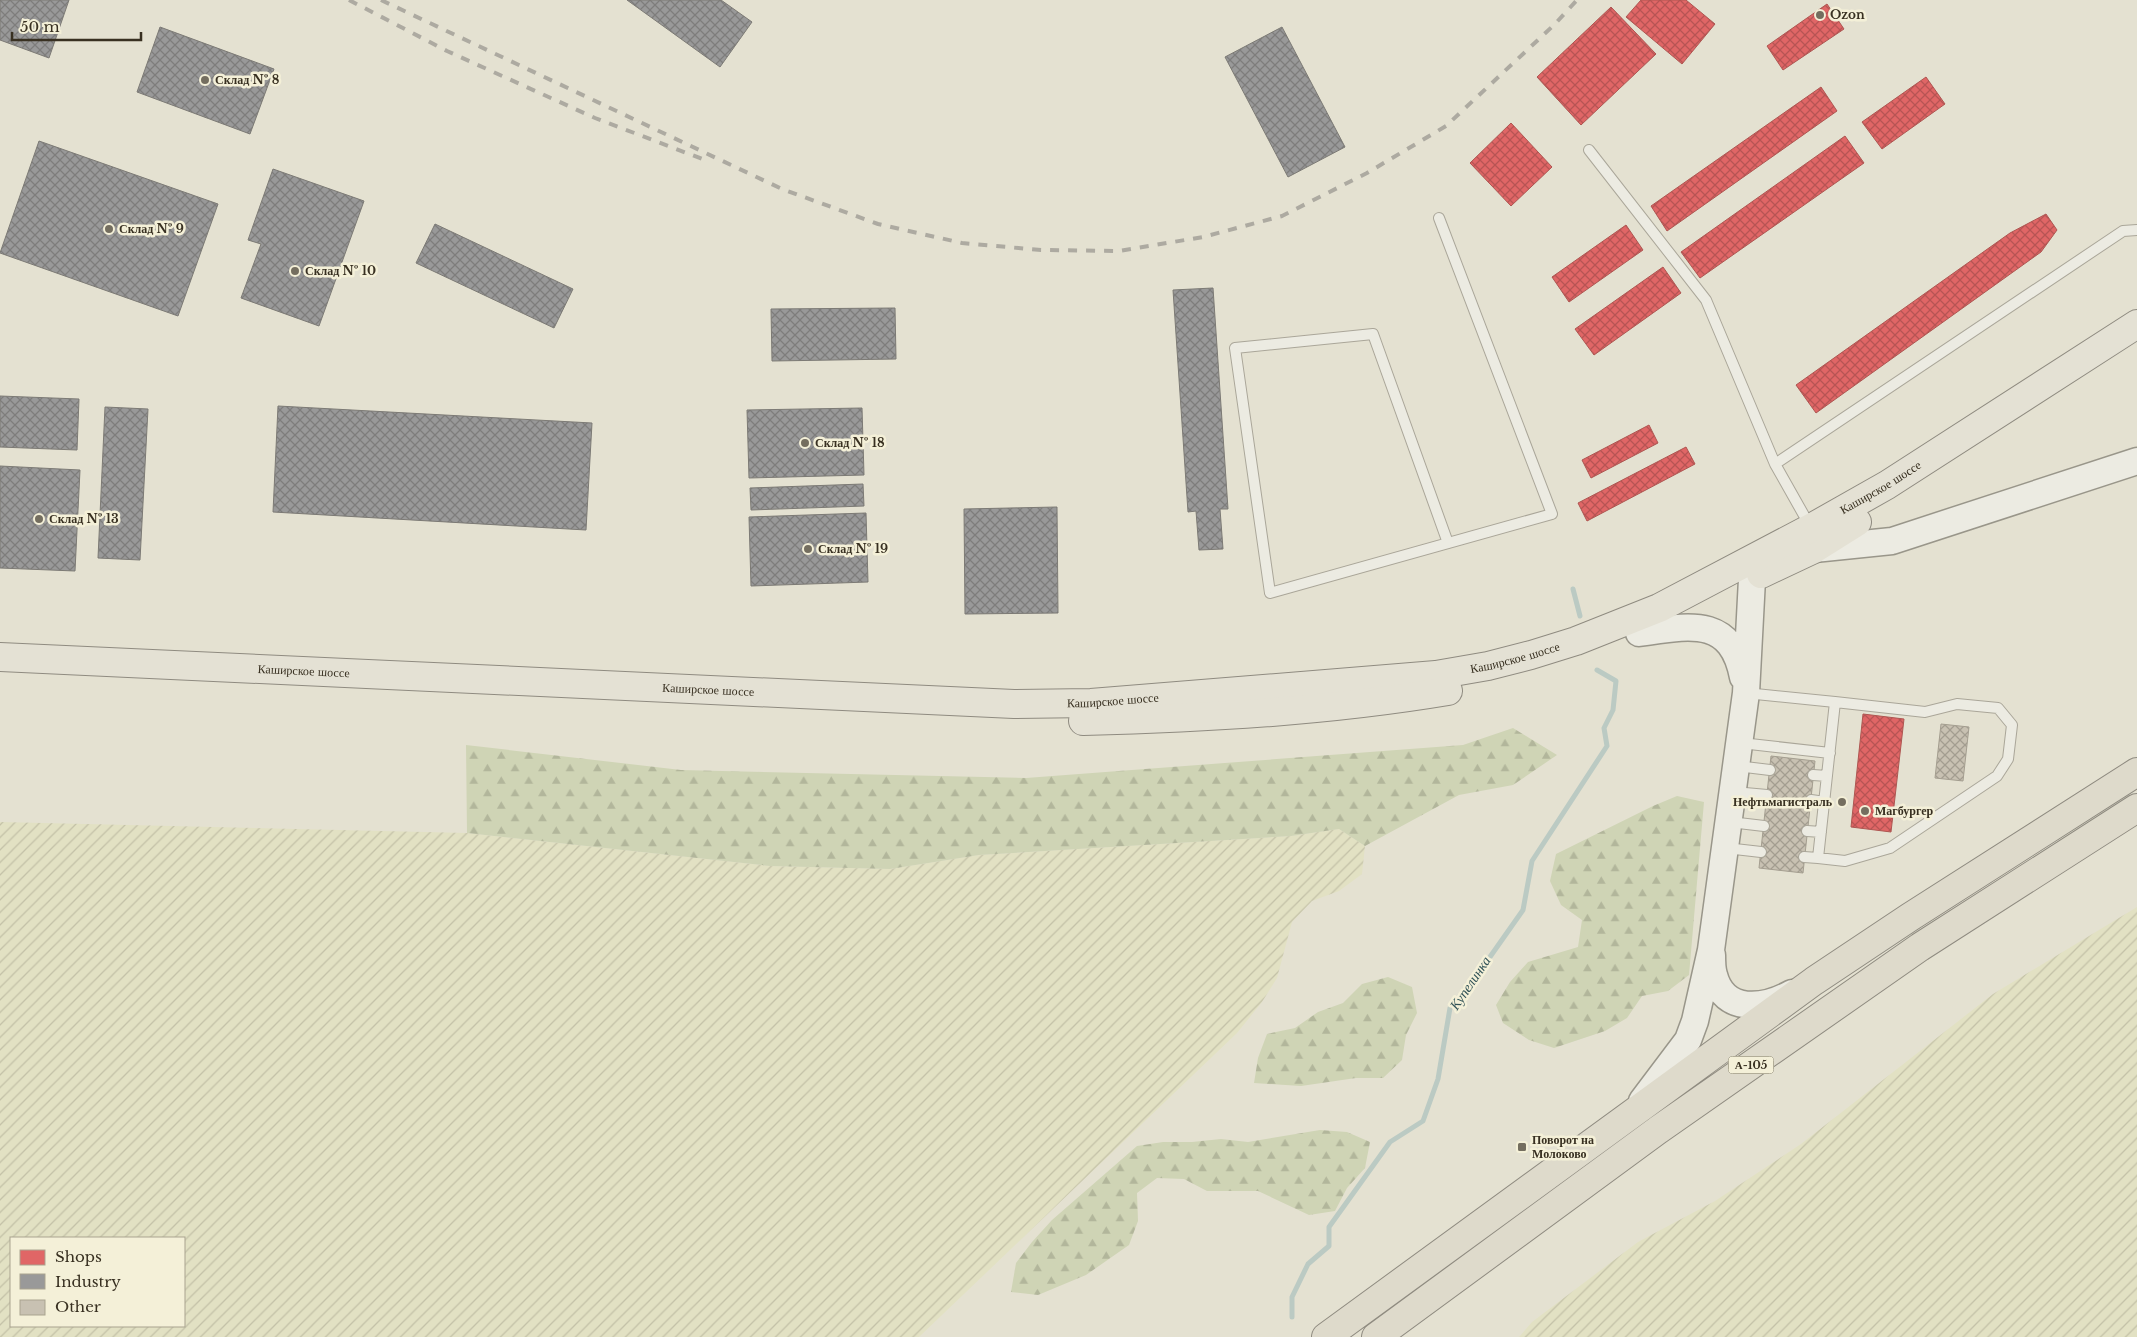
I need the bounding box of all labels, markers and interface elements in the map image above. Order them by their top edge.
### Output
place label: Ozon [1830,7,1865,22]
marker: Ozon [1814,9,1826,21]
scale bar [12,10,141,42]
text: 50 m [20,17,60,36]
place label: Склад № 8 [215,72,280,87]
marker: Склад № 8 [199,74,211,86]
place label: Склад № 9 [119,221,184,236]
marker: Склад № 9 [103,223,115,235]
place label: Склад № 10 [305,263,376,278]
marker: Склад № 10 [289,265,301,277]
place label: Склад № 18 [815,435,885,450]
marker: Склад № 18 [799,437,811,449]
street label: Каширское шоссе [1837,457,1924,517]
place label: Склад № 13 [49,511,119,526]
marker: Склад № 13 [33,513,45,525]
place label: Склад № 19 [818,541,888,556]
marker: Склад № 19 [802,543,814,555]
street label: Каширское шоссе [1469,639,1561,676]
street label: Каширское шоссе [257,661,350,680]
street label: Каширское шоссе [662,680,755,699]
street label: Каширское шоссе [1067,690,1159,710]
place label: Нефтьмагистраль [1733,794,1833,809]
marker: Нефтьмагистраль [1836,796,1848,808]
place label: Магбургер [1875,803,1934,818]
marker: Магбургер [1859,805,1871,817]
water label: Купелинка [1445,953,1495,1014]
road number: А-105 [1728,1056,1774,1074]
place label: Поворот на Молоково [1532,1132,1594,1161]
marker: Поворот на Молоково [1516,1141,1528,1153]
legend [10,1237,185,1327]
text: Shops [55,1247,102,1266]
text: Industry [55,1272,121,1291]
text: Other [55,1297,102,1316]

